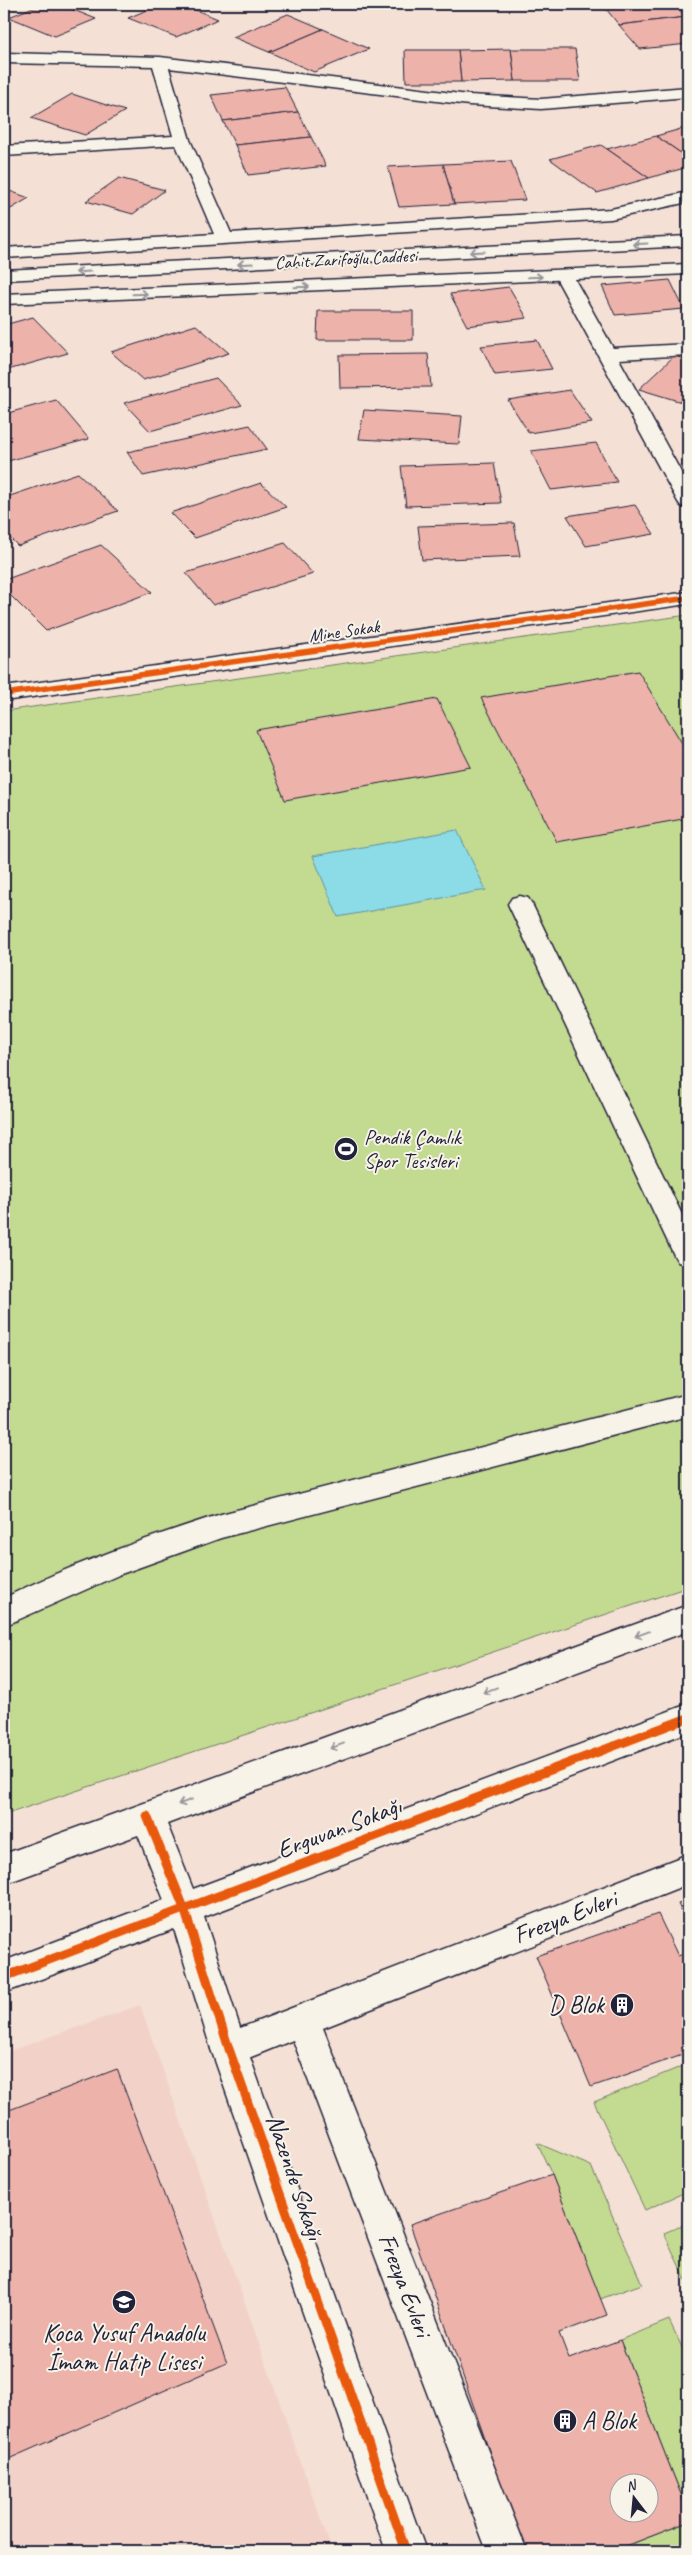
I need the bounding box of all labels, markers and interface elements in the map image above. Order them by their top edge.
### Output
one-way arrow [632,239,648,248]
street label: Cahit Zarifoğlu Caddesi [274,244,420,274]
one-way arrow [470,248,486,257]
one-way arrow [237,259,253,268]
one-way arrow [75,267,91,276]
one-way arrow [526,273,542,282]
one-way arrow [294,282,310,292]
one-way arrow [132,289,148,298]
street label: Mine Sokak [307,615,382,647]
place label: Pendik Çamlık Spor Tesisleri [364,1124,463,1174]
sports icon: Pendik Çamlık Spor Tesisleri [333,1136,359,1162]
one-way arrow [635,1630,651,1639]
one-way arrow [483,1686,498,1695]
one-way arrow [330,1742,346,1751]
street label: Erguvan Sokağı [272,1789,407,1866]
one-way arrow [178,1798,193,1807]
street label: Frezya Evleri [509,1882,624,1951]
place label: D Blok [549,1989,606,2021]
building icon: D Blok [609,1992,635,2018]
street label: Nazende Sokağı [259,2110,332,2245]
street label: Frezya Evleri [371,2229,440,2344]
school or university icon: Koca Yusuf Anadolu İmam Hatip Lisesi [111,2289,137,2315]
place label: Koca Yusuf Anadolu İmam Hatip Lisesi [43,2317,207,2378]
place label: A Blok [582,2405,638,2437]
building icon: A Blok [552,2408,578,2434]
north arrow [610,2472,660,2522]
text: N [624,2476,639,2495]

